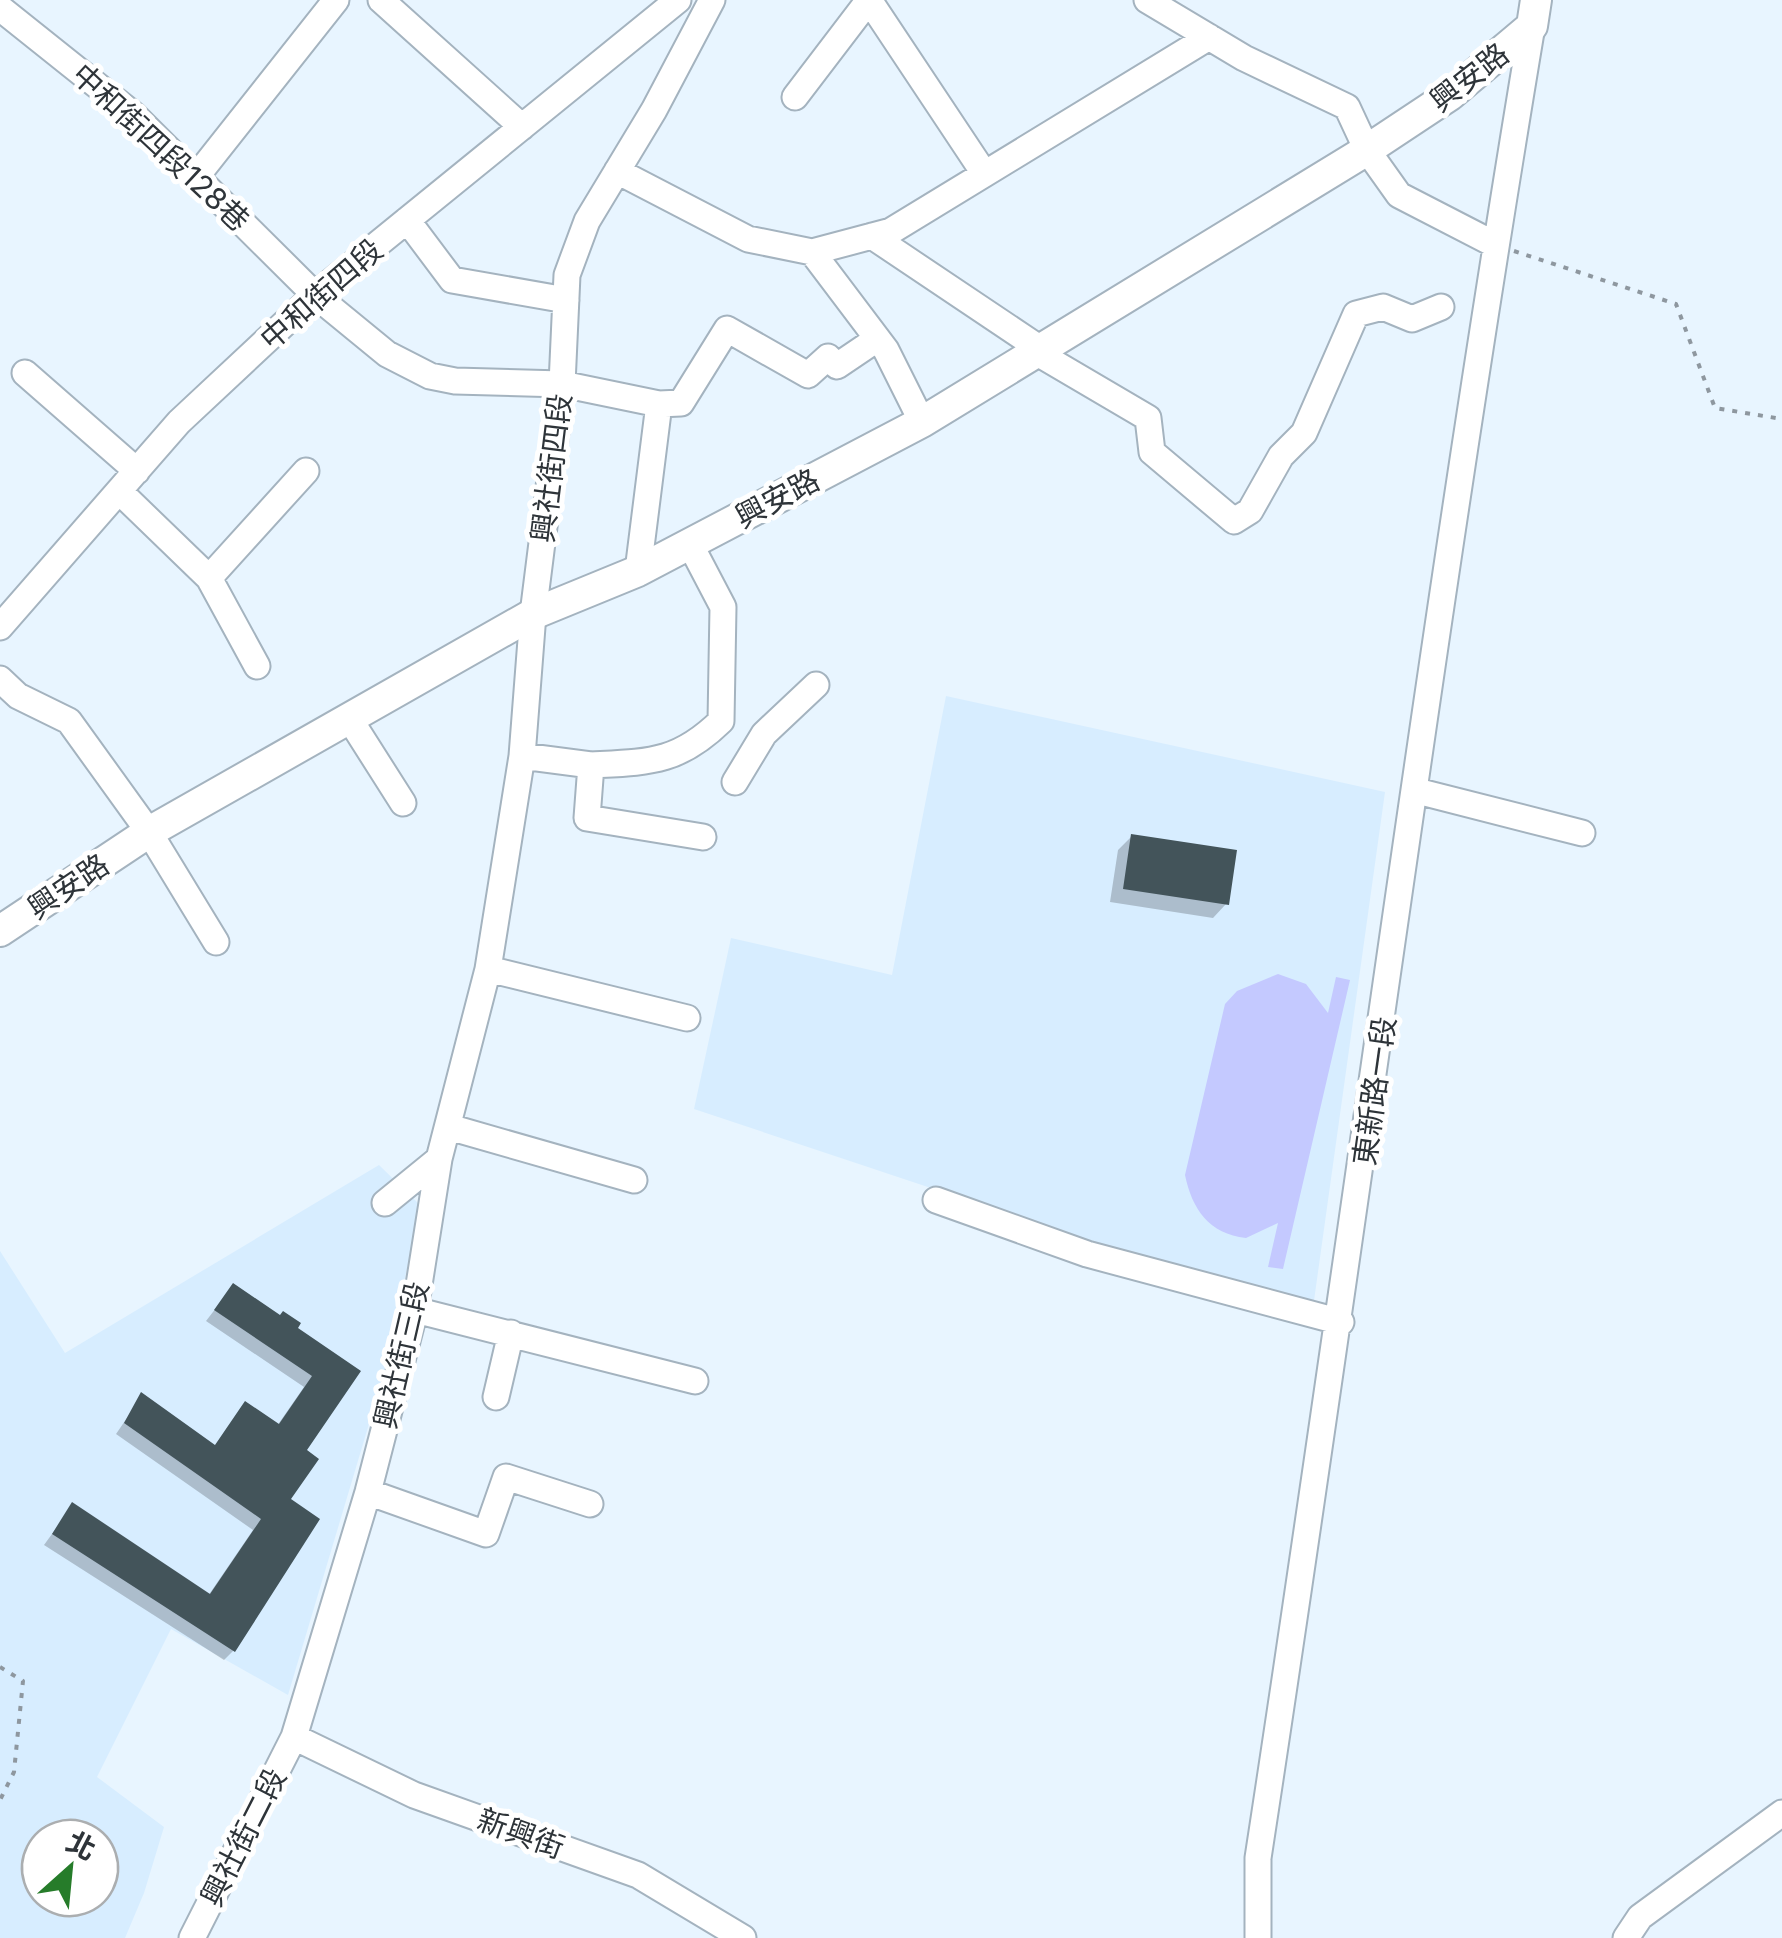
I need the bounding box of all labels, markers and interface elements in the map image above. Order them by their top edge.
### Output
street label: 興安路 [1422,35,1516,119]
street label: 中和街四段128巷 [65,56,257,238]
street label: 中和街四段 [253,231,389,357]
street label: 興社街四段 [524,391,578,545]
street label: 興安路 [729,461,825,535]
street label: 興安路 [21,846,115,926]
street label: 東新路一段 [1346,1014,1402,1168]
street label: 興社街三段 [367,1278,435,1432]
street label: 興社街二段 [193,1762,293,1912]
street label: 新興街 [473,1801,569,1865]
north arrow [20,1818,120,1918]
text: 北 [61,1824,102,1867]

